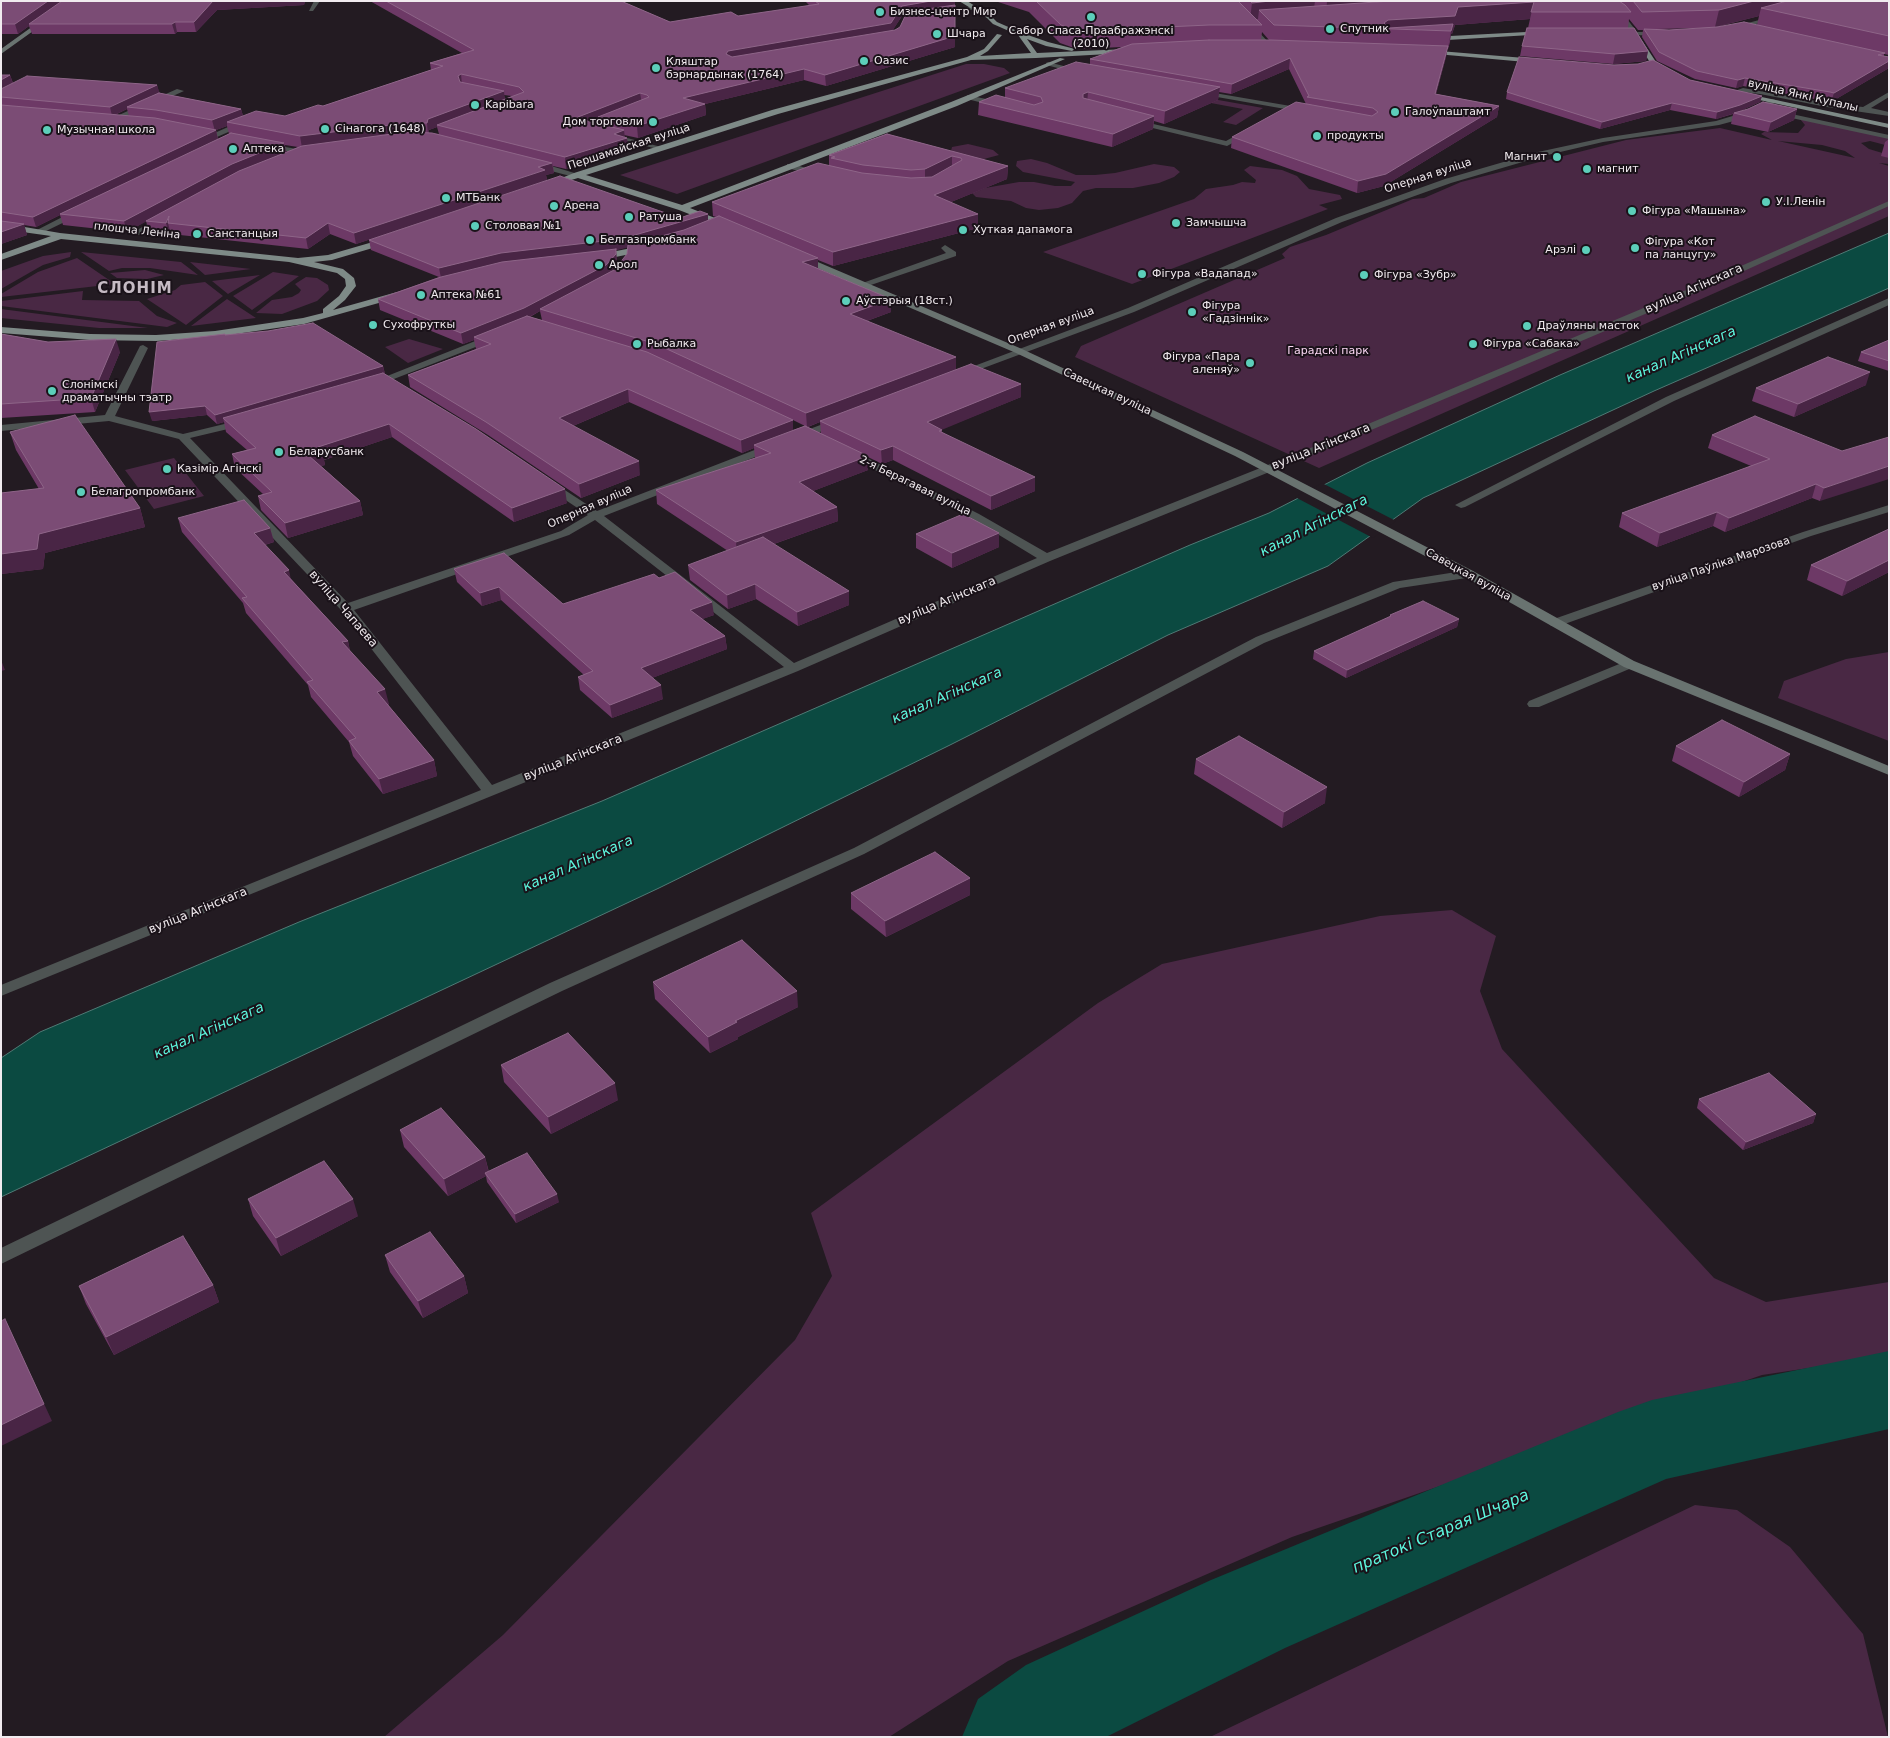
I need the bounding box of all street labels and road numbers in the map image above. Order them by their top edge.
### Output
street label: вуліца Янкі Купалы [1747,77,1859,115]
street label: Першамайская вуліца [566,121,692,173]
street label: Оперная вуліца [1383,156,1473,196]
street label: плошча Леніна [93,220,181,242]
street label: вуліца Агінскага [1643,261,1745,317]
street label: Оперная вуліца [1006,304,1096,348]
street label: Савецкая вуліца [1061,366,1153,418]
street label: вуліца Агінскага [1270,421,1372,473]
street label: 2-я Берагавая вуліца [857,453,973,519]
street label: Оперная вуліца [546,482,634,532]
street label: вуліца Паўліка Марозова [1650,534,1792,594]
street label: Савецкая вуліца [1423,546,1513,604]
street label: вуліца Чапаева [306,568,380,650]
street label: вуліца Агінскага [896,574,998,628]
street label: вуліца Агінскага [522,732,624,784]
street label: вуліца Агінскага [147,885,249,937]

